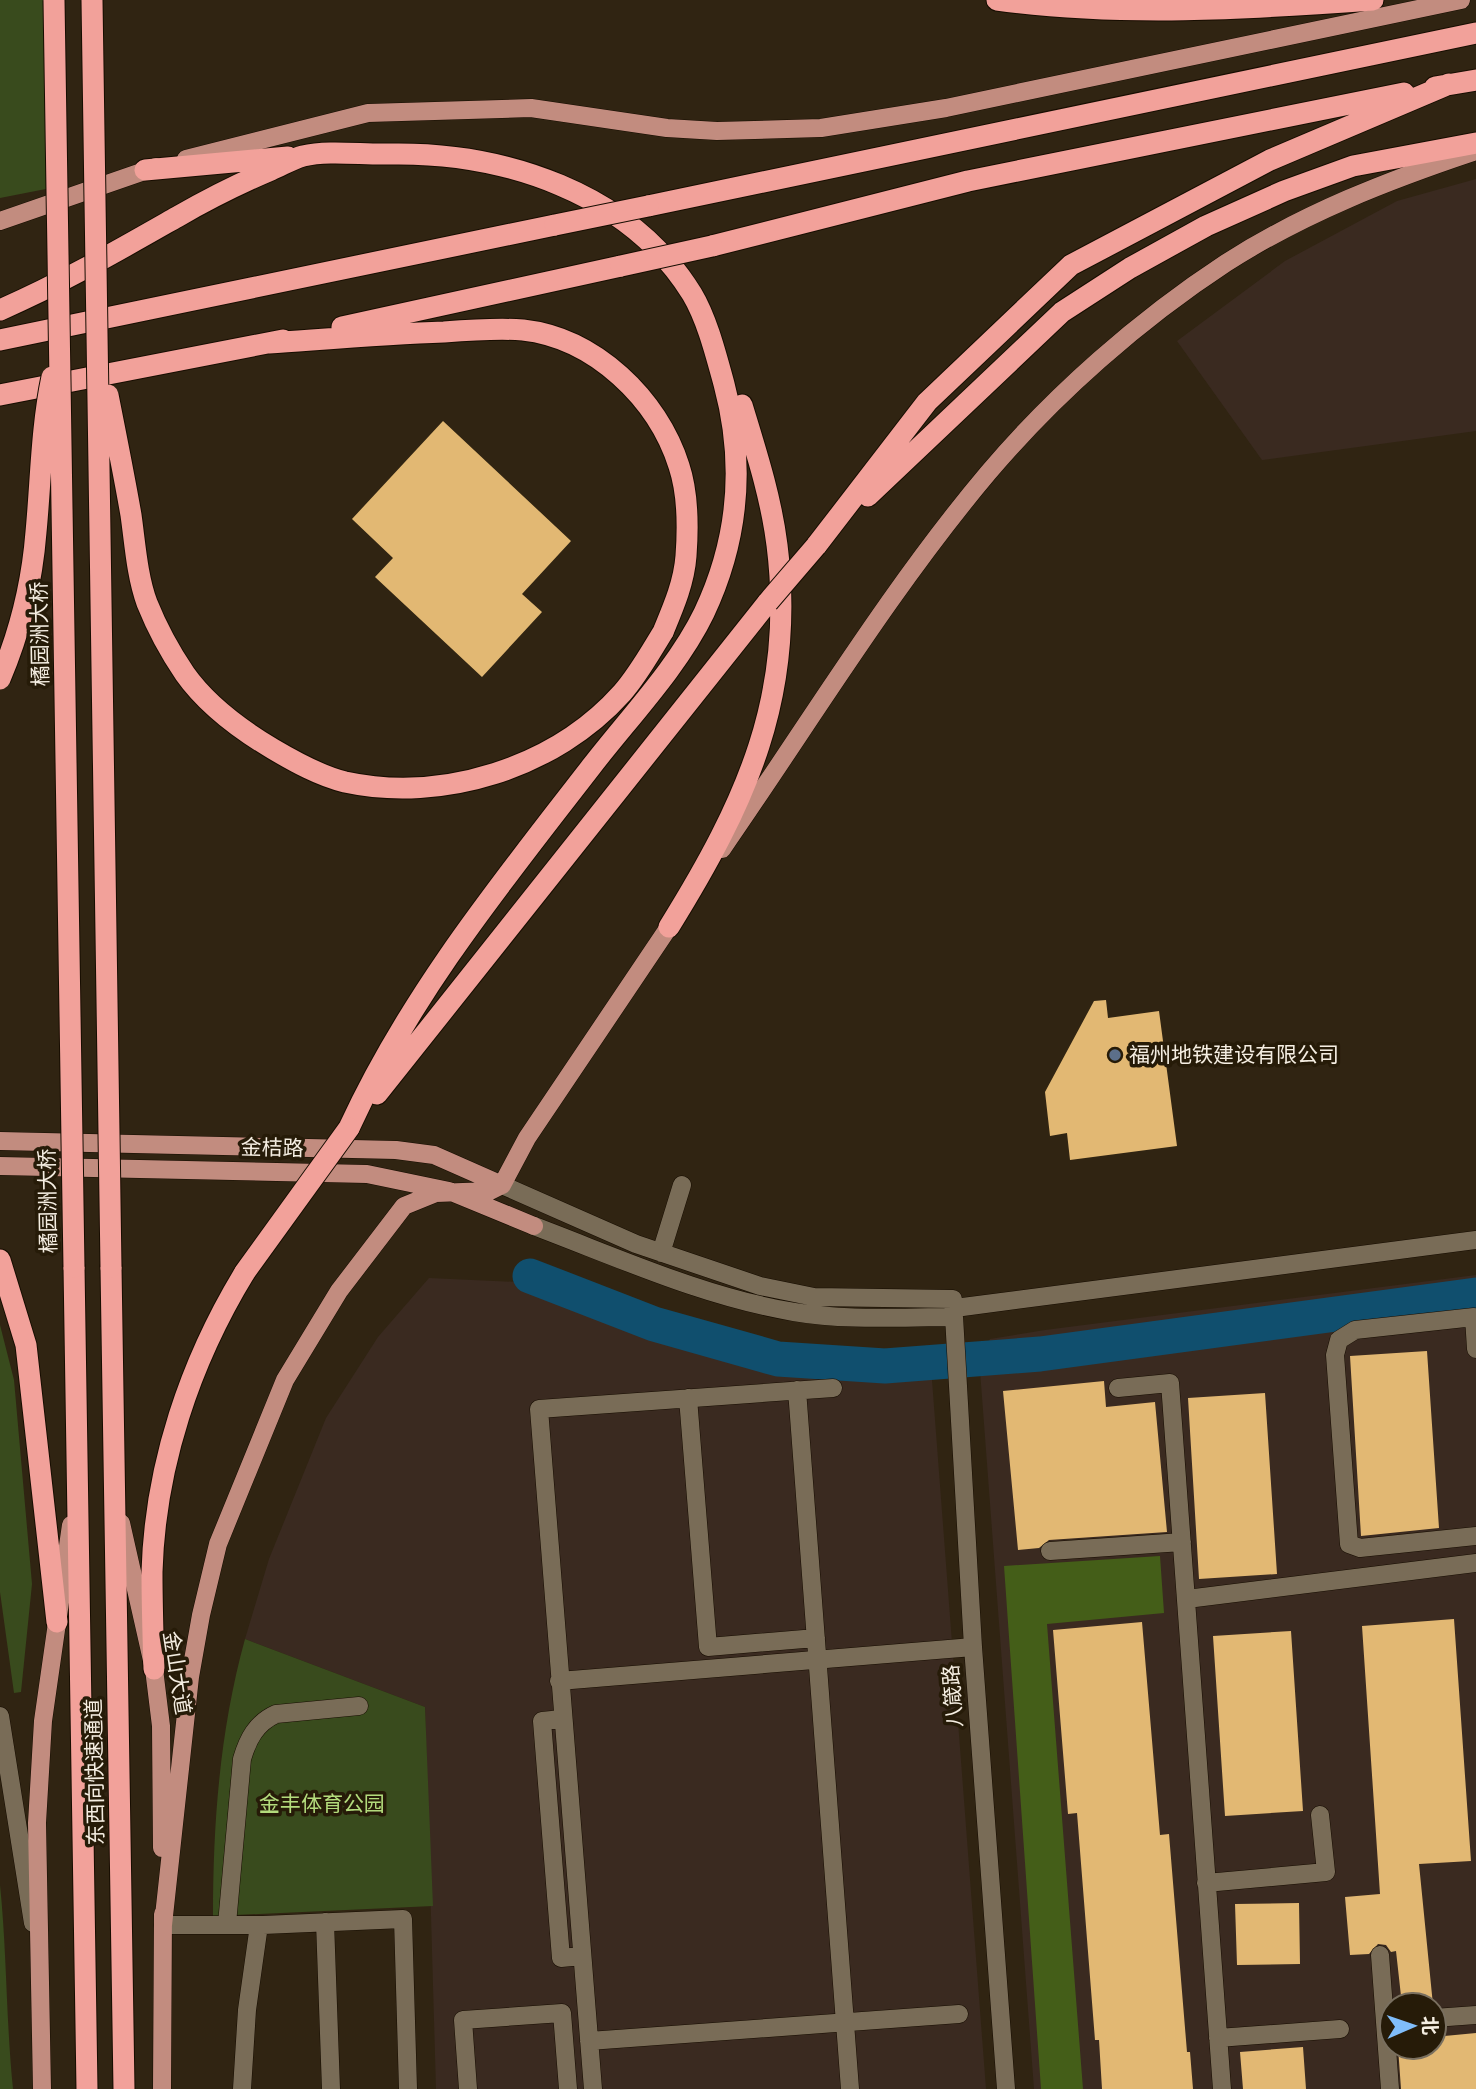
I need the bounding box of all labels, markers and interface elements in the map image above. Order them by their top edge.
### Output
street label: 橘园洲大桥 [26,581,53,687]
place label: 福州地铁建设有限公司 [1129,1042,1339,1067]
marker: 福州地铁建设有限公司 [1107,1047,1123,1063]
street label: 金桔路 [240,1134,304,1161]
street label: 橘园洲大桥 [34,1148,61,1254]
street label: 金山大道 [159,1629,196,1716]
street label: 八箴路 [938,1664,967,1728]
street label: 东西向快速通道 [81,1698,108,1846]
park label: 金丰体育公园 [259,1791,385,1816]
north arrow [1378,1991,1448,2061]
text: 北 [1418,2016,1441,2035]

